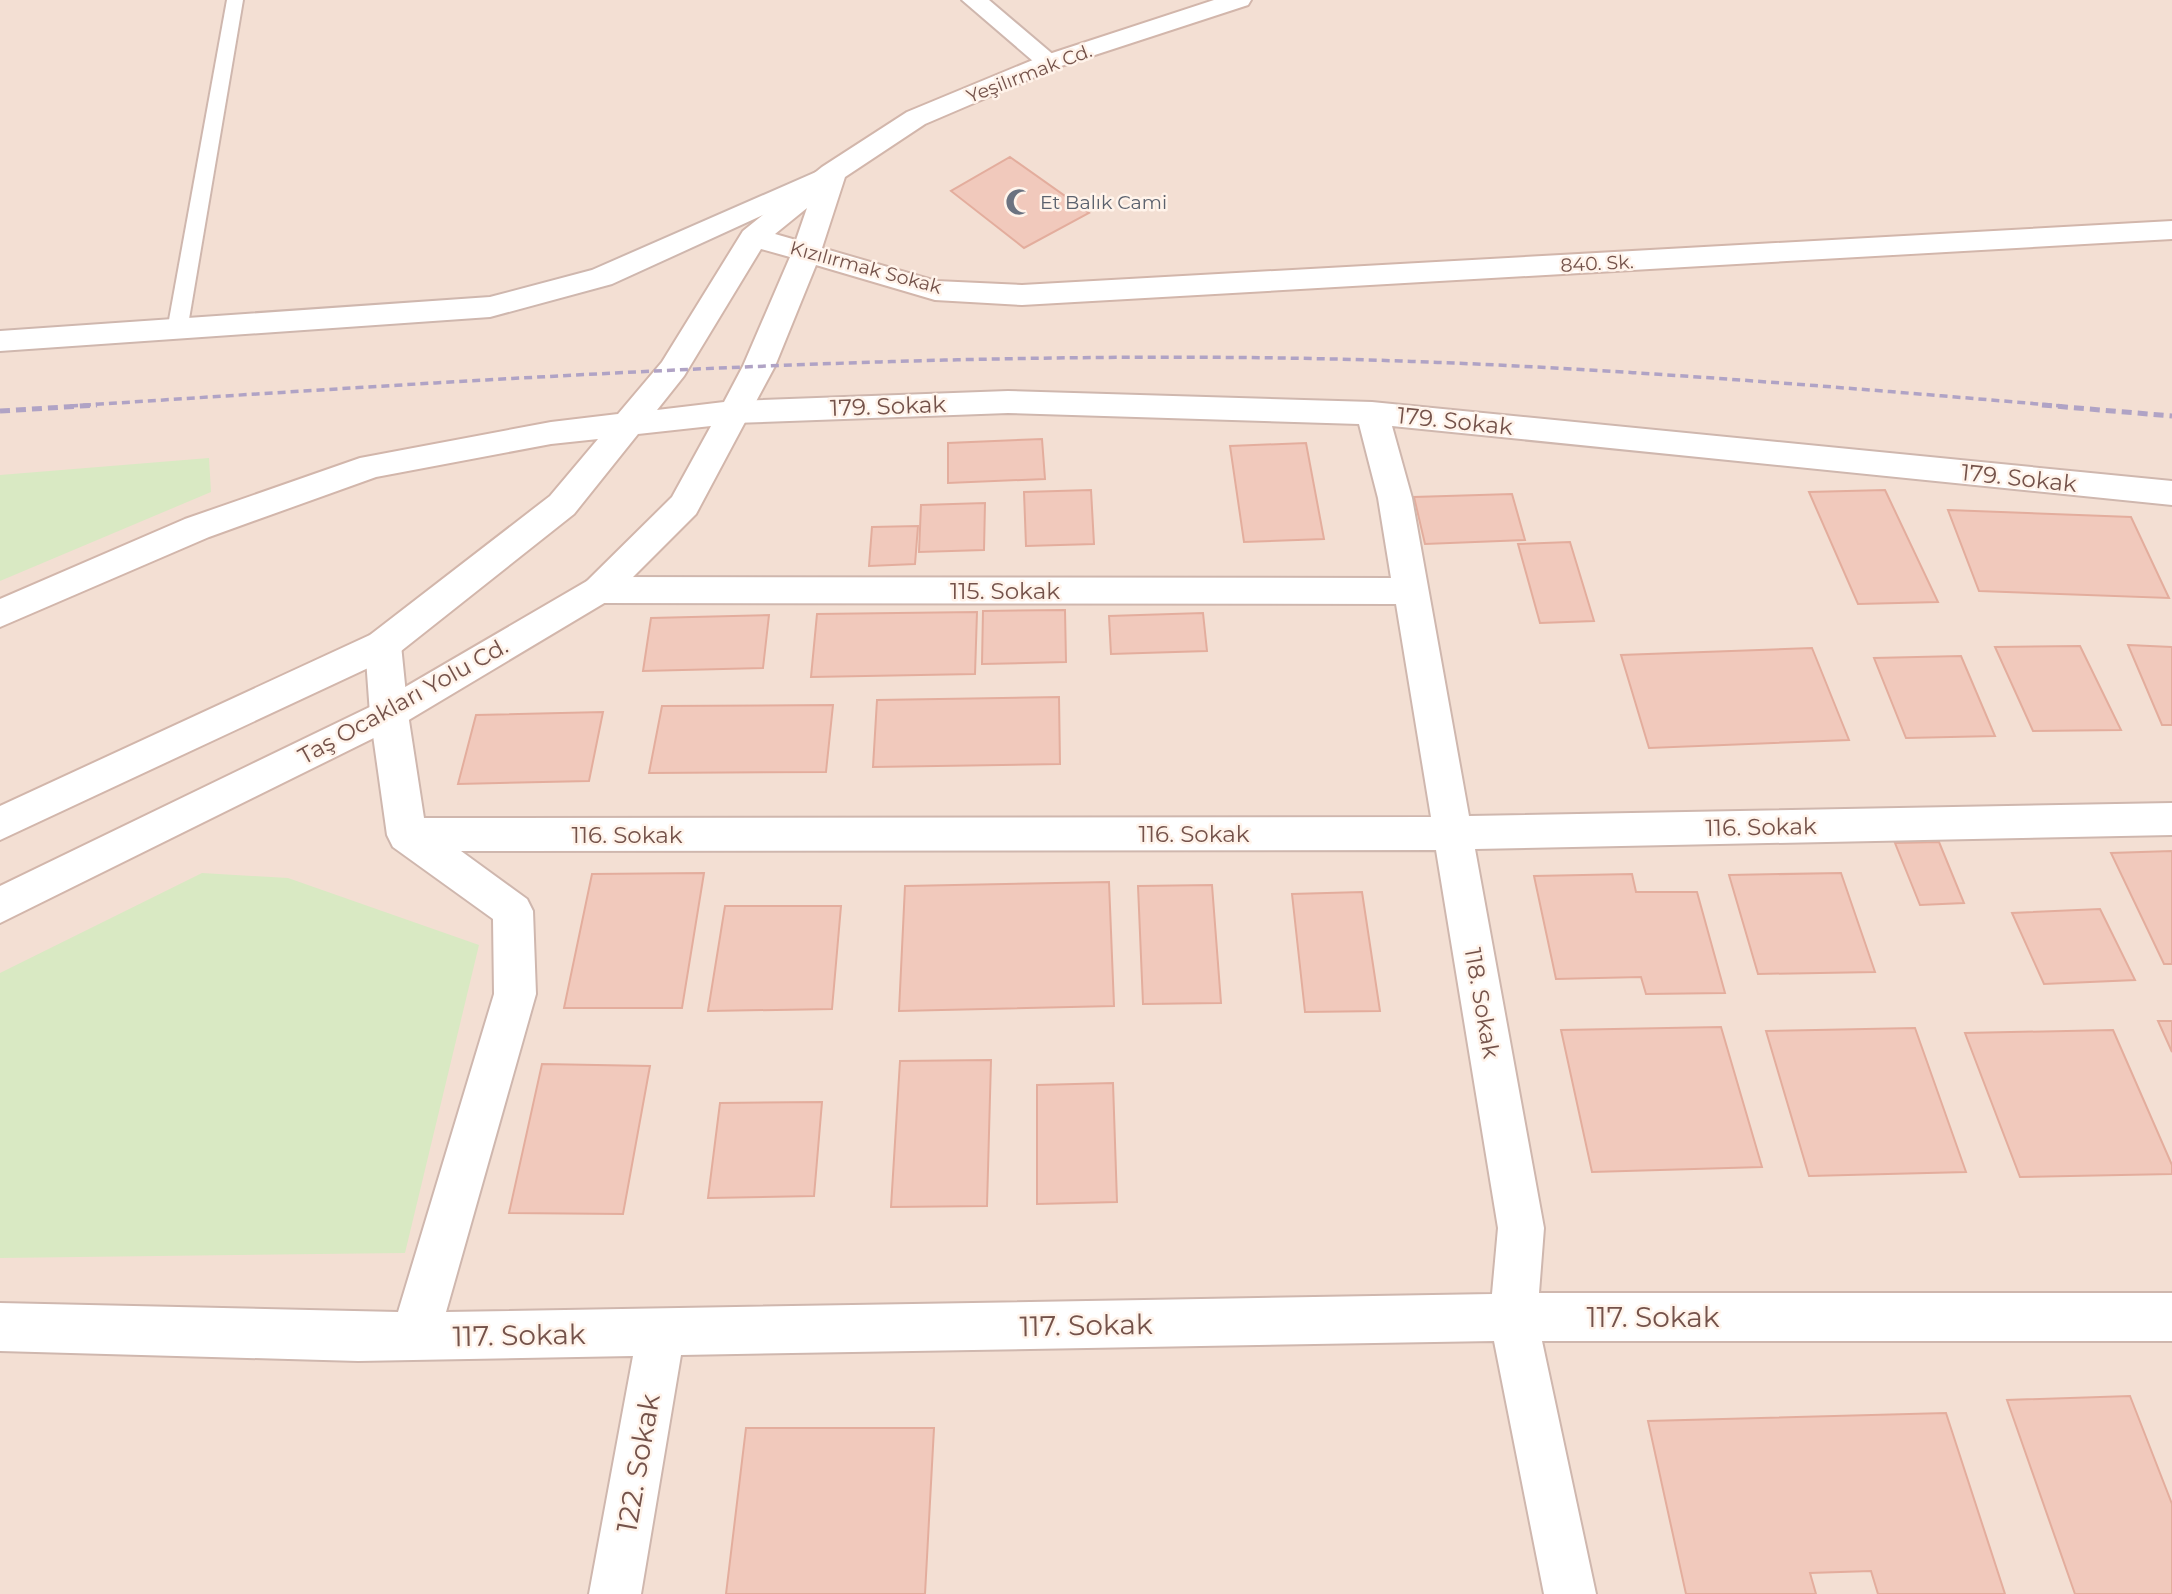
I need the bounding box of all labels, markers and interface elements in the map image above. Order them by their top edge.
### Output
street label: Yeşilırmak Cd. [963,39,1095,108]
mosque icon: Et Balık Cami [1004,187,1034,217]
place label: Et Balık Cami [1040,191,1167,214]
street label: Kızılırmak Sokak [788,236,945,299]
street label: 840. Sk. [1560,250,1634,277]
street label: 179. Sokak [830,390,947,422]
street label: 179. Sokak [1396,401,1514,441]
street label: 179. Sokak [1960,458,2078,498]
street label: 115. Sokak [950,577,1060,605]
street label: Taş Ocakları Yolu Cd. [293,632,513,770]
street label: 116. Sokak [1705,812,1817,842]
street label: 116. Sokak [1138,820,1250,848]
street label: 116. Sokak [571,821,683,849]
street label: 118. Sokak [1459,946,1506,1061]
street label: 117. Sokak [1586,1300,1720,1334]
street label: 117. Sokak [1019,1307,1153,1343]
street label: 117. Sokak [452,1317,586,1353]
street label: 122. Sokak [609,1391,667,1535]

